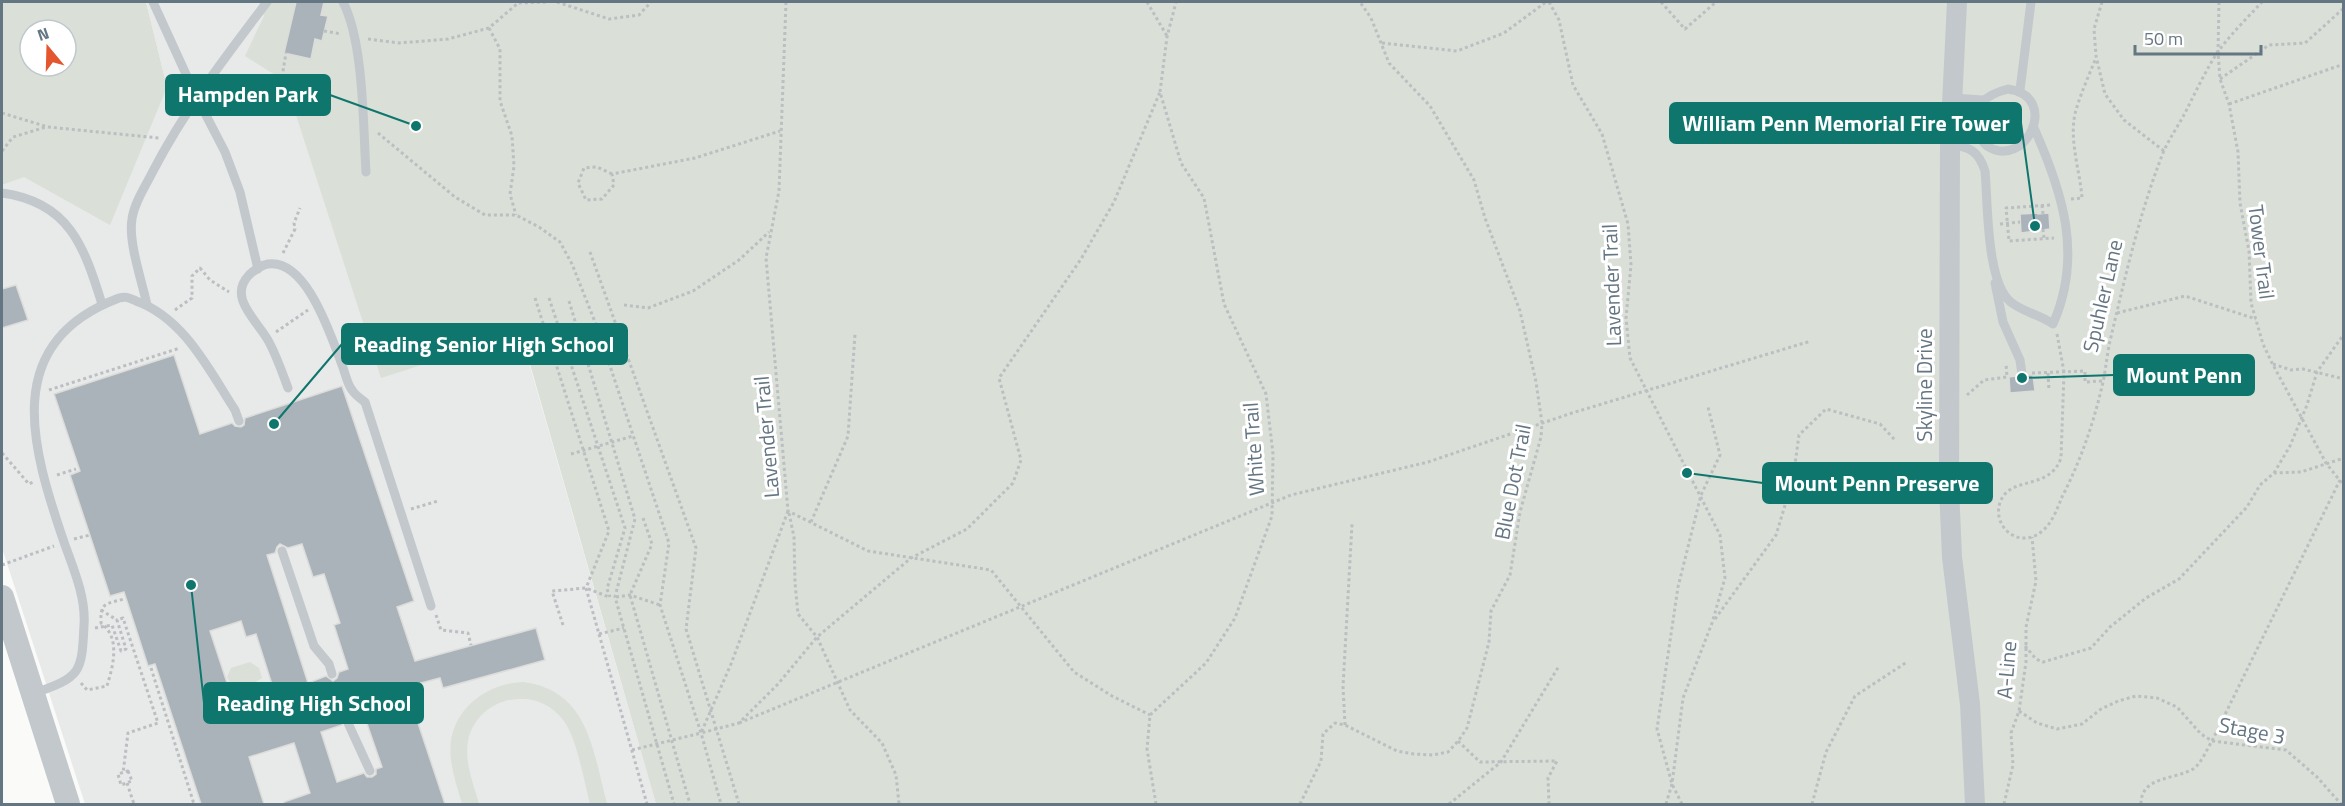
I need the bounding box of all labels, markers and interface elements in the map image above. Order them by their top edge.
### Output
north arrow [18,18,78,78]
scale bar [2135,18,2261,56]
text: N [34,21,52,47]
text: 50 m [2144,25,2183,52]
callout: Hampden Park [166,75,330,115]
text: Hampden Park [178,77,319,111]
callout: William Penn Memorial Fire Tower [1670,103,2021,143]
text: William Penn Memorial Fire Tower [1682,106,2010,140]
street label: Tower Trail [2240,203,2284,301]
street label: Lavender Trail [1593,223,1629,347]
street label: Spuhler Lane [2074,236,2131,355]
callout: Reading Senior High School [342,324,627,364]
text: Reading Senior High School [354,327,614,361]
street label: Skyline Drive [1908,328,1940,442]
callout: Mount Penn [2114,355,2254,395]
text: Mount Penn [2126,358,2242,392]
street label: Lavender Trail [745,375,787,499]
street label: White Trail [1234,401,1272,497]
street label: Blue Dot Trail [1485,421,1539,542]
callout: Mount Penn Preserve [1763,463,1992,503]
text: Mount Penn Preserve [1774,466,1980,500]
street label: A-Line [1988,640,2024,700]
callout: Reading High School [204,683,423,723]
text: Reading High School [216,686,412,720]
street label: Stage 3 [2216,708,2288,752]

